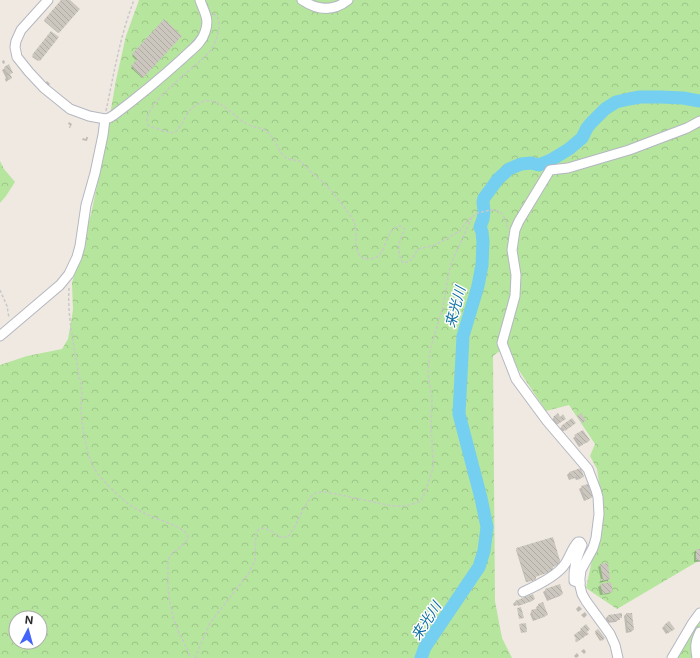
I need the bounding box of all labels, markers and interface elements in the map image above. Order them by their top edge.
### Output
water label: 来光川 [441,282,469,329]
water label: 来光川 [407,597,445,643]
north arrow [8,610,48,650]
text: N [24,613,34,627]

